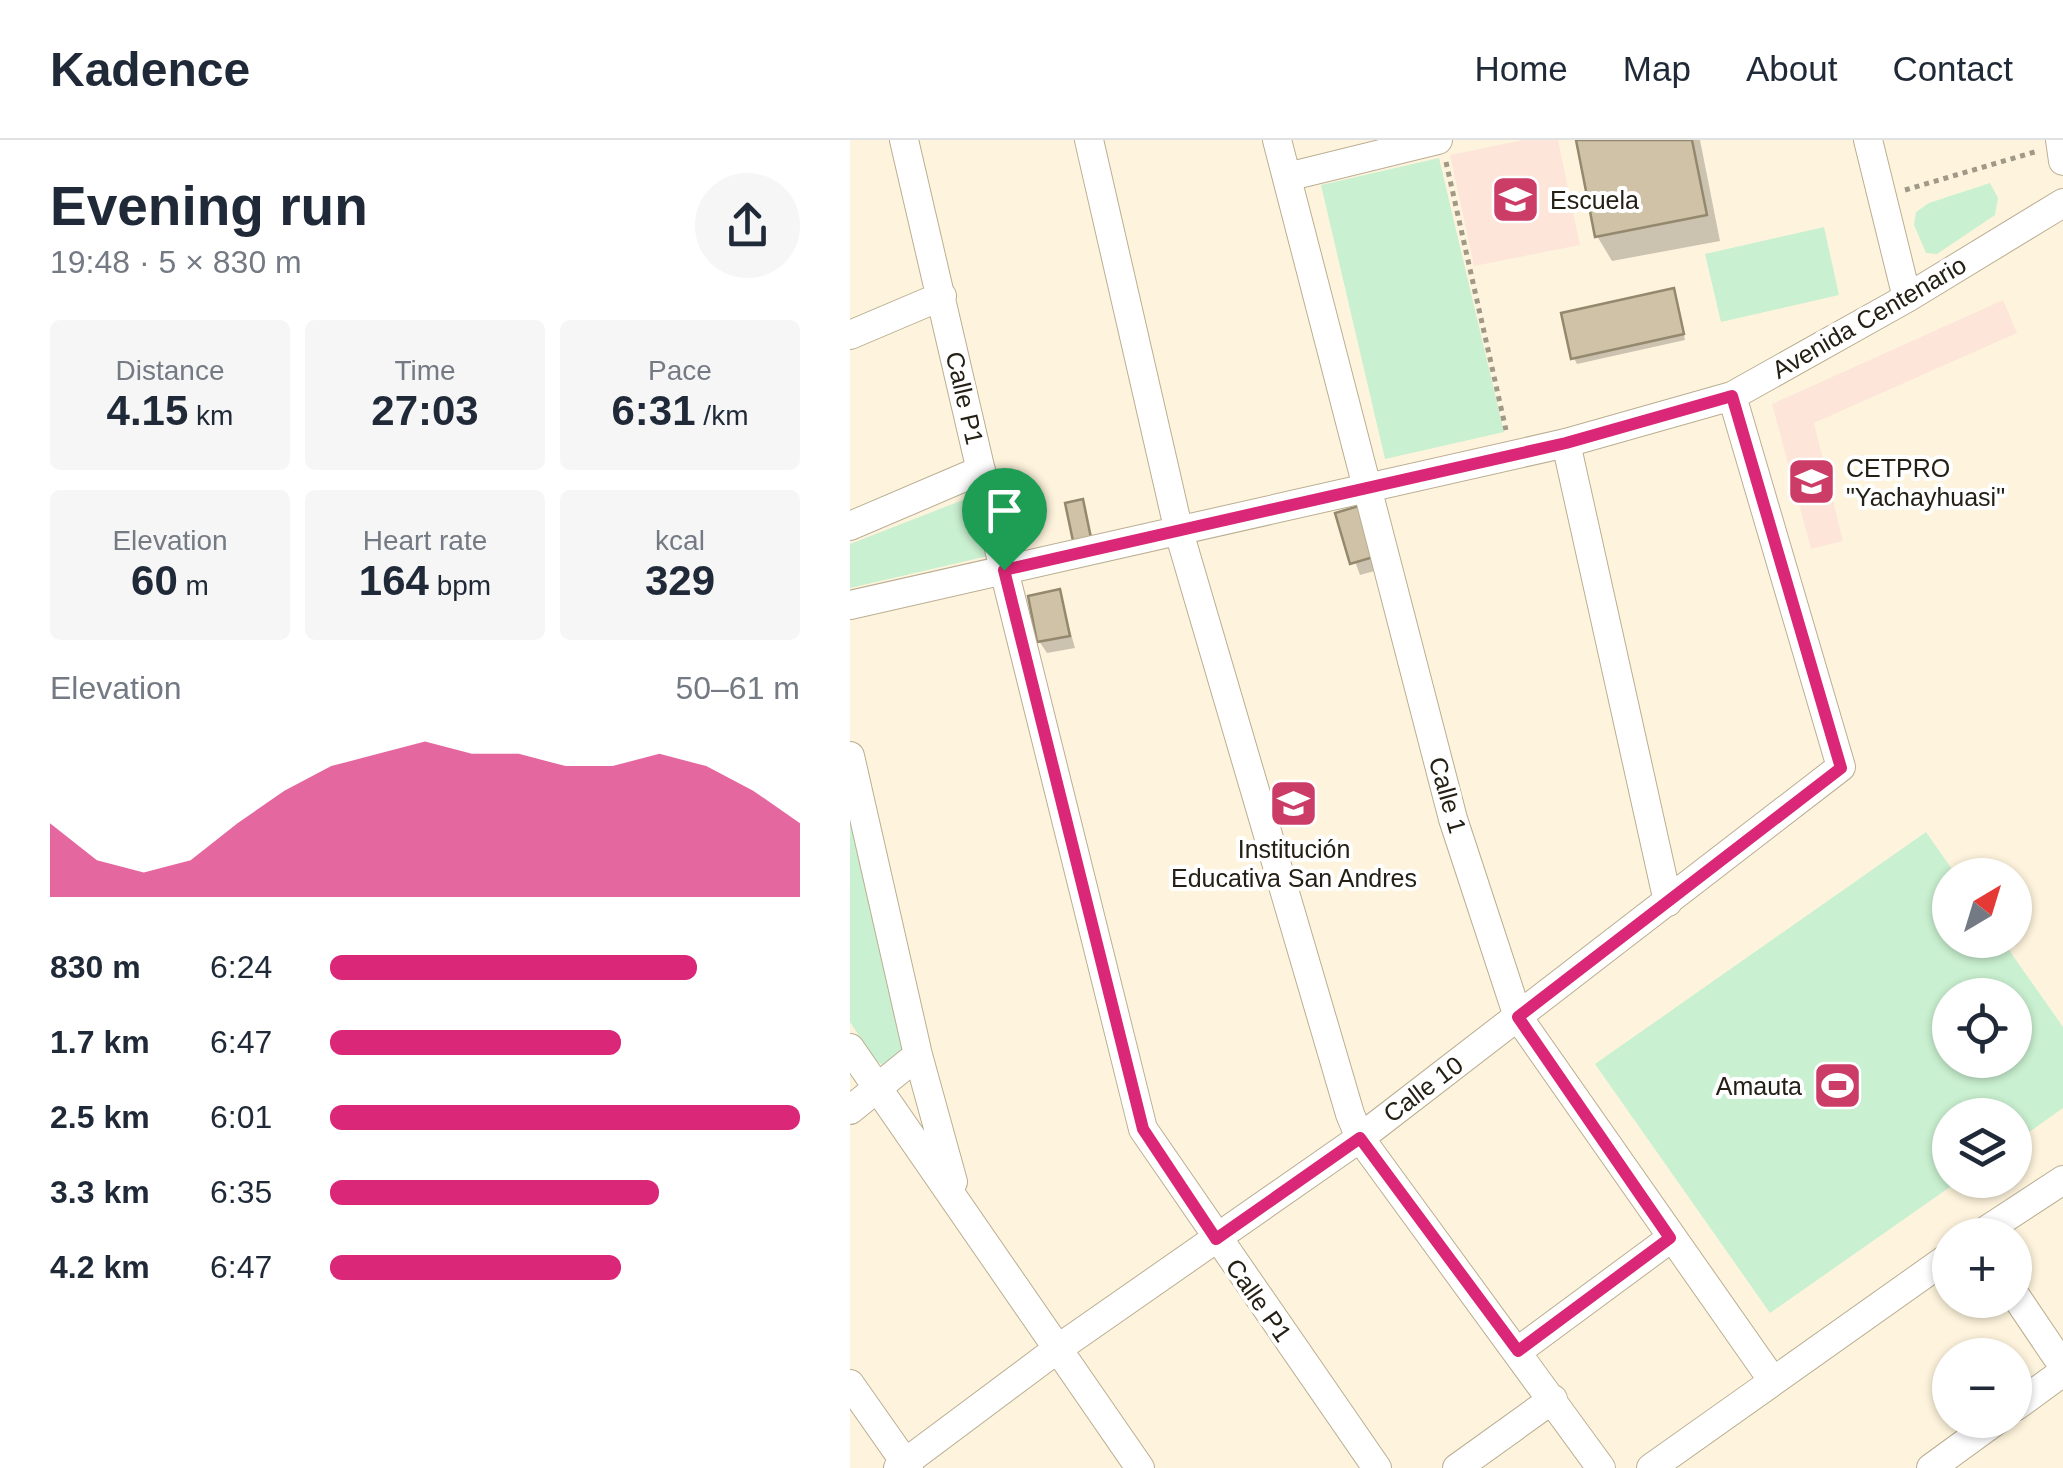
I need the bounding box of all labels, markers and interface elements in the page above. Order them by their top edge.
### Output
text: Kadence [50,43,250,96]
text: Home [1474,49,1568,88]
text: Map [1623,49,1691,88]
text: About [1746,49,1837,88]
text: Contact [1892,49,2013,88]
button: share [695,173,800,278]
school or university icon: Escuela [1489,174,1541,226]
text: Evening run [50,175,368,237]
place label: Escuela [1550,186,1639,214]
text: 19:48 · 5 × 830 m [50,244,302,280]
street label: Avenida Centenario [1767,250,1971,384]
street label: Calle P1 [941,349,989,447]
text: Distance [116,355,224,386]
text: Time [394,355,456,386]
text: Pace [648,355,712,386]
text: 4.15 [107,387,188,434]
text: 27:03 [371,387,479,434]
text: 6:31 [612,387,696,434]
text: km [188,400,233,431]
text: /km [696,400,748,431]
place label: CETPRO "Yachayhuasi" [1846,454,2005,511]
school or university icon: CETPRO "Yachayhuasi" [1785,456,1837,508]
pin [962,468,1047,571]
icon: arrive [977,483,1032,538]
text: Elevation [112,525,228,556]
text: Heart rate [363,525,487,556]
text: kcal [655,525,705,556]
text: 60 [131,557,178,604]
text: 164 [359,557,429,604]
text: 329 [645,557,715,604]
text: m [178,570,209,601]
text: bpm [429,570,491,601]
text: Elevation [50,670,182,706]
text: 50–61 m [675,670,800,706]
street label: Calle 1 [1424,754,1472,836]
school or university icon: Institución Educativa San Andres [1268,777,1320,829]
place label: Institución Educativa San Andres [1171,835,1417,892]
north arrow [1932,858,2032,958]
map controls [1932,858,2032,1438]
text: 830 m [50,949,141,985]
text: 6:24 [210,949,272,985]
button: locate [1932,978,2032,1078]
text: 1.7 km [50,1024,150,1060]
text: 6:47 [210,1024,272,1060]
street label: Calle 10 [1378,1050,1468,1128]
sports icon: Amauta [1811,1060,1863,1112]
place label: Amauta [1716,1072,1802,1100]
button: layers [1932,1098,2032,1198]
text: 2.5 km [50,1099,150,1135]
text: 6:01 [210,1099,272,1135]
text: 3.3 km [50,1174,150,1210]
text: 6:35 [210,1174,272,1210]
button: + [1932,1218,2032,1318]
text: 4.2 km [50,1249,150,1285]
text: 6:47 [210,1249,272,1285]
street label: Calle P1 [1220,1253,1298,1347]
button: − [1932,1338,2032,1438]

